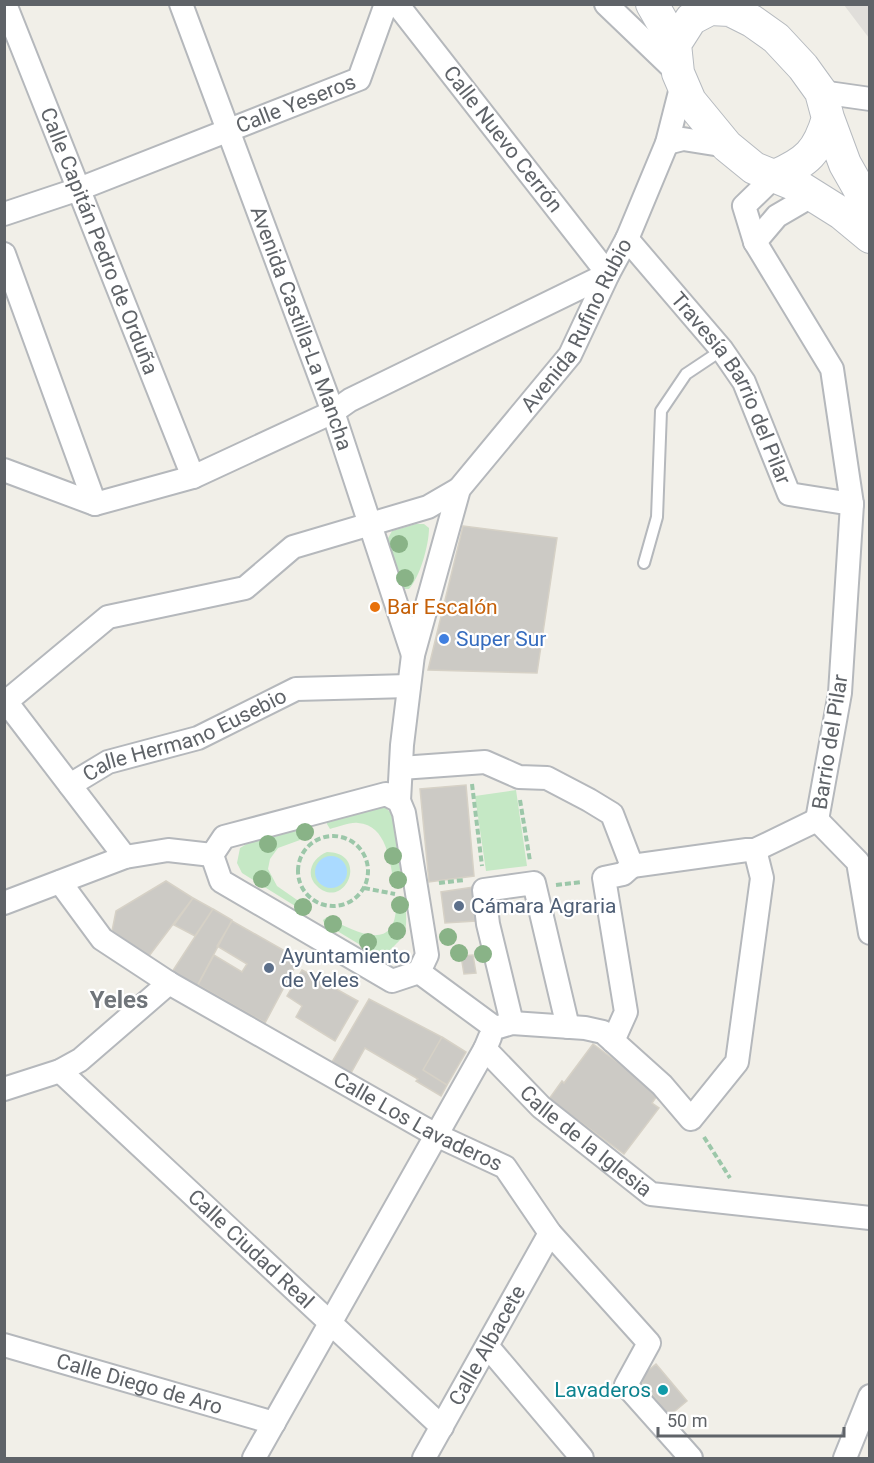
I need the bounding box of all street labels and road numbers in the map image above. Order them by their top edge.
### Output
street label: Calle Nuevo Cerrón [438,61,568,217]
street label: Calle Yeseros [233,70,359,138]
street label: Calle Capitán Pedro de Orduña [35,104,163,378]
street label: Avenida Castilla-La Mancha [245,203,357,454]
street label: Avenida Rufino Rubio [516,234,637,417]
street label: Travesía Barrio del Pilar [666,287,796,488]
street label: Barrio del Pilar [807,673,853,811]
street label: Calle Hermano Eusebio [78,684,290,786]
street label: Calle Los Lavaderos [329,1067,506,1176]
street label: Calle de la Iglesia [515,1081,657,1202]
street label: Calle Ciudad Real [183,1185,319,1313]
street label: Calle Albacete [444,1281,530,1410]
street label: Calle Diego de Aro [54,1349,225,1419]

